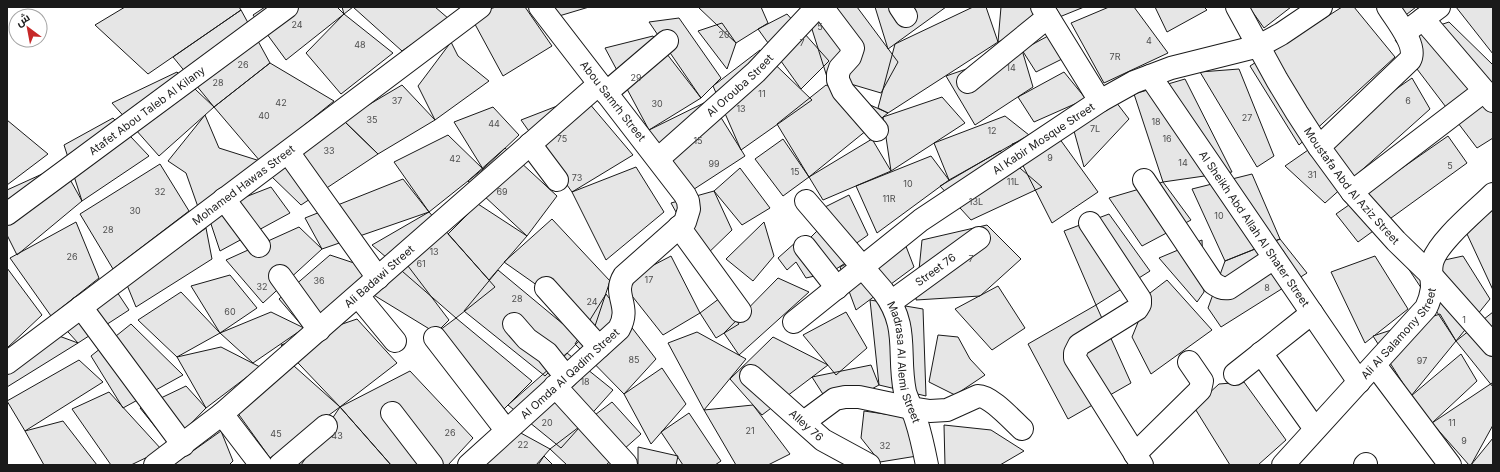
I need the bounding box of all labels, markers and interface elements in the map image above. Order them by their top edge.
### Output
north arrow [8,8,48,48]
text: ش [13,10,32,29]
house number: 24 [291,19,303,30]
house number: 5 [817,21,823,32]
house number: 20 [718,29,730,40]
house number: 4 [1146,35,1152,46]
house number: 7 [799,37,805,48]
house number: 48 [354,39,366,50]
street label: Al Orouba Street [703,51,776,120]
house number: 7R [1110,51,1121,62]
street label: Abou Samrh Street [577,58,649,144]
house number: 26 [237,59,249,70]
house number: 14 [1006,62,1016,73]
street label: Atafet Abou Taleb Al Kilany [86,63,208,158]
house number: 29 [630,72,642,83]
house number: 28 [212,77,224,88]
house number: 11 [758,88,766,99]
house number: 37 [392,95,402,106]
house number: 6 [1405,95,1411,106]
house number: 42 [275,97,287,108]
house number: 30 [651,98,663,109]
street label: Al Kabir Mosque Street [990,99,1098,178]
house number: 13 [736,103,746,114]
house number: 40 [258,110,270,121]
house number: 27 [1242,112,1252,123]
house number: 35 [366,114,378,125]
house number: 18 [1151,116,1161,127]
house number: 44 [488,118,500,129]
house number: 7L [1090,123,1100,134]
street label: Moustafa Abd Al Aziz Street [1301,124,1403,248]
house number: 12 [987,125,997,136]
house number: 75 [557,133,567,144]
house number: 16 [1162,133,1172,144]
house number: 15 [693,135,703,146]
street label: Mohamed Hawas Street [189,142,298,228]
house number: 33 [323,145,335,156]
street label: Al Sheikh Abd Allah Al Shater Street [1196,148,1313,310]
house number: 9 [1047,152,1053,163]
house number: 42 [449,153,461,164]
house number: 14 [1178,157,1188,168]
house number: 99 [708,158,720,169]
house number: 5 [1447,160,1453,171]
house number: 15 [790,166,800,177]
house number: 31 [1307,169,1317,180]
house number: 73 [572,172,583,183]
house number: 11L [1007,176,1019,187]
house number: 10 [903,178,913,189]
house number: 32 [154,186,166,197]
house number: 69 [496,186,508,197]
house number: 11R [882,193,896,204]
house number: 13L [969,196,983,207]
house number: 30 [129,205,141,216]
house number: 10 [1214,210,1224,221]
house number: 28 [102,224,114,235]
street label: Ali Badawi Street [341,242,417,311]
house number: 13 [429,246,439,257]
street label: Street 76 [912,250,959,289]
house number: 26 [66,251,78,262]
house number: 7 [968,253,974,264]
house number: 61 [416,258,426,269]
house number: 17 [645,274,653,285]
house number: 36 [313,275,325,286]
house number: 32 [256,281,268,292]
house number: 8 [1264,282,1270,293]
street label: Ali Al Salamony Street [1358,287,1439,382]
house number: 28 [511,293,523,304]
house number: 24 [586,296,598,307]
street label: Madrasa Al Alemi Street [884,299,924,425]
house number: 60 [224,306,236,317]
house number: 1 [1462,314,1466,325]
street label: Al Omda Al Qadim Street [517,325,622,422]
house number: 85 [628,354,640,365]
house number: 97 [1417,355,1427,366]
house number: 18 [580,376,590,387]
street label: Alley 76 [786,406,827,444]
house number: 20 [541,417,553,428]
house number: 11 [1448,417,1456,428]
house number: 21 [745,425,755,436]
house number: 26 [444,427,456,438]
house number: 45 [270,428,282,439]
house number: 43 [331,430,343,441]
house number: 9 [1461,435,1467,446]
house number: 22 [518,439,528,450]
house number: 32 [879,440,891,451]

